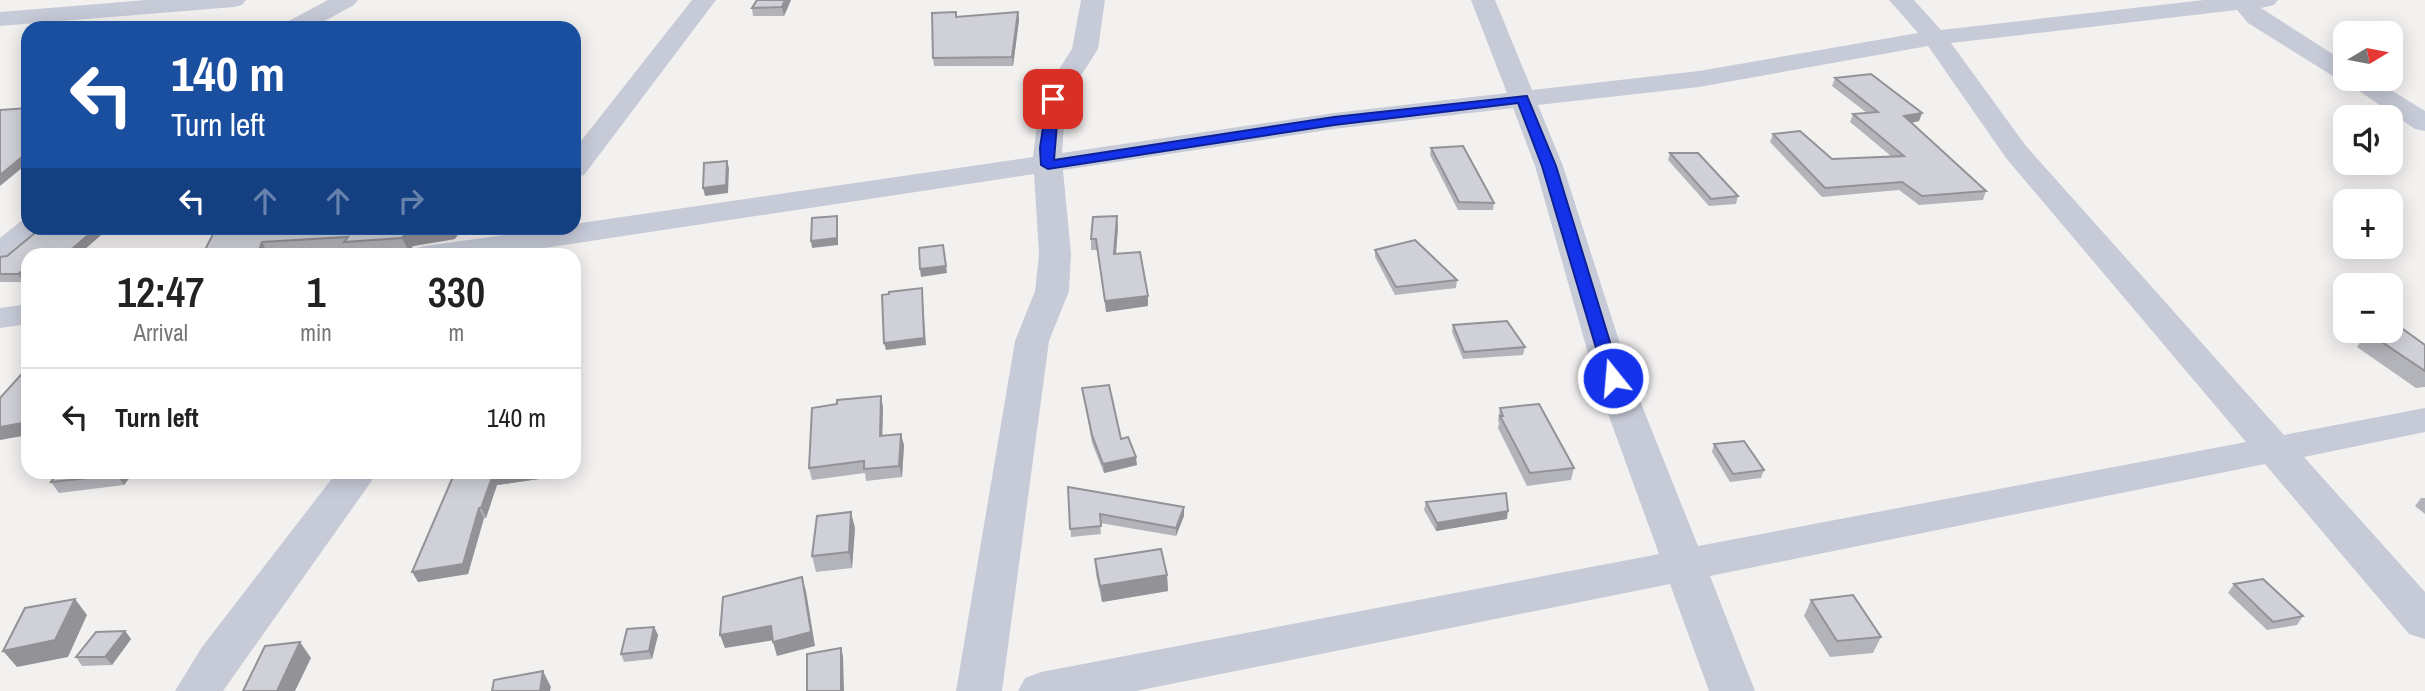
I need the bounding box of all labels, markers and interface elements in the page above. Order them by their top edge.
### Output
north arrow [2333,21,2403,91]
map controls [2333,21,2403,343]
text: 140 m [171,40,285,106]
icon: left [56,49,147,140]
pin [1023,69,1083,129]
icon: arrive [1034,80,1072,118]
text: Turn left [171,103,265,146]
button: sound [2333,105,2403,175]
icon: left [173,182,211,220]
icon: ahead [246,182,284,220]
icon: ahead [319,182,357,220]
icon: right [392,182,430,220]
button: + [2333,189,2403,259]
text: 12:47 [117,264,204,320]
text: 1 [306,264,326,320]
text: 330 [428,264,485,320]
button: − [2333,273,2403,343]
text: Arrival [133,317,188,348]
text: min [300,317,332,348]
text: m [449,317,464,348]
position arrow [1576,341,1650,415]
icon: left [56,398,94,436]
text: Turn left [115,400,199,435]
text: 140 m [487,400,546,435]

